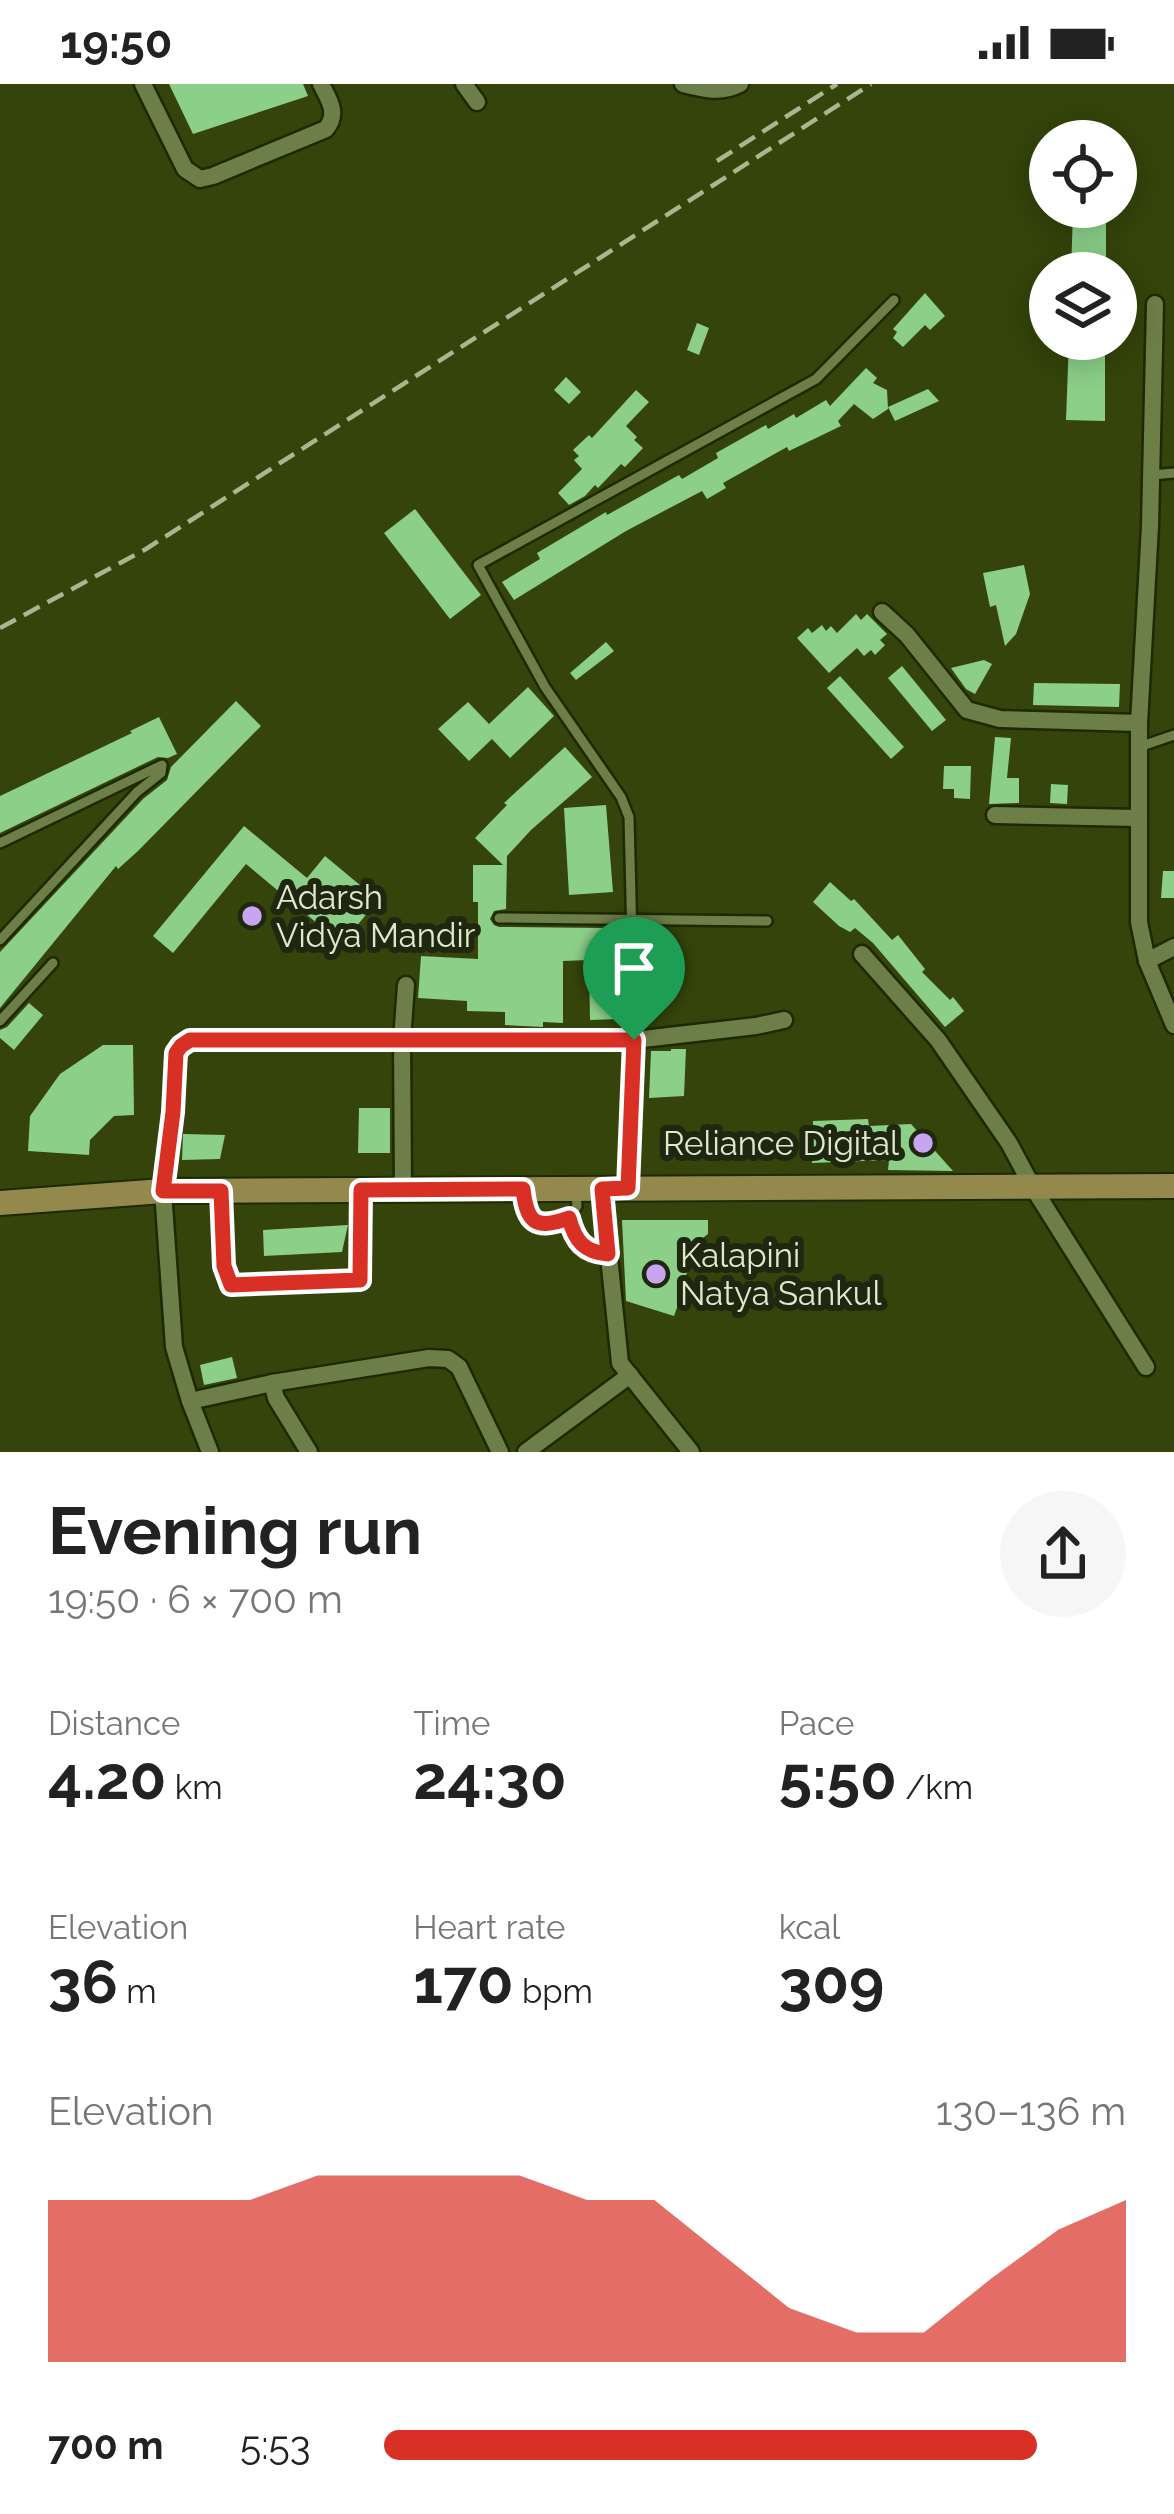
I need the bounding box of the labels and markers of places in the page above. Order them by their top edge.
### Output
place label: Adarsh Vidya Mandir [276,878,476,955]
marker: Adarsh Vidya Mandir [239,903,265,929]
pin [583,917,685,1040]
place label: Reliance Digital [663,1124,900,1163]
marker: Reliance Digital [910,1130,936,1156]
place label: Kalapini Natya Sankul [680,1236,882,1313]
marker: Kalapini Natya Sankul [643,1261,669,1287]

